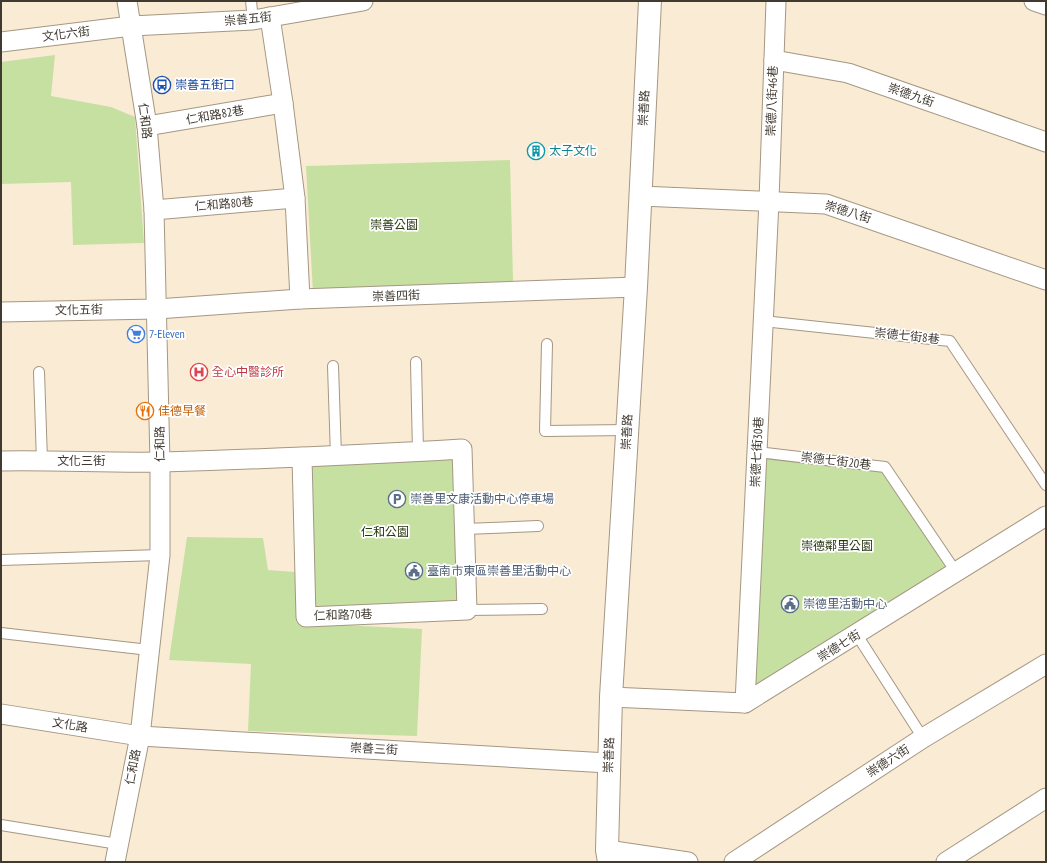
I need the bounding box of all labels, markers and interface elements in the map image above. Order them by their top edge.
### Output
street label: 崇善五街 [223,9,273,28]
street label: 文化六街 [41,23,91,44]
street label: 崇德八街46巷 [763,65,780,137]
bus stop icon: 崇善五街口 [152,75,172,95]
place label: 崇善五街口 [175,77,235,92]
street label: 崇德九街 [886,80,936,109]
street label: 崇善路 [635,90,652,126]
street label: 仁和路 [136,102,155,140]
street label: 仁和路82巷 [185,102,245,127]
building icon: 太子文化 [526,141,546,161]
place label: 太子文化 [549,143,597,158]
street label: 仁和路80巷 [194,193,254,214]
street label: 崇德八街 [823,197,873,226]
park label: 崇善公園 [370,217,418,232]
street label: 崇善四街 [372,287,420,304]
street label: 文化五街 [55,302,103,317]
supermarket icon: 7-Eleven [126,324,146,344]
street label: 崇德七街8巷 [874,325,940,346]
place label: 7-Eleven [149,326,185,341]
hospital icon: 全心中醫診所 [189,362,209,382]
place label: 全心中醫診所 [212,364,284,379]
restaurant icon: 佳德早餐 [135,401,155,421]
place label: 佳德早餐 [158,403,206,418]
street label: 崇善路 [618,414,635,450]
street label: 崇德七街30巷 [747,416,766,488]
street label: 仁和路 [152,426,167,462]
street label: 崇德七街20巷 [800,449,872,472]
street label: 文化三街 [57,453,105,468]
parking icon: 崇善里文康活動中心停車場 [387,489,407,509]
place label: 崇善里文康活動中心停車場 [410,491,554,506]
park label: 仁和公園 [361,524,409,539]
park label: 崇德鄰里公園 [801,538,873,553]
public building icon: 臺南市東區崇善里活動中心 [404,561,424,581]
place label: 臺南市東區崇善里活動中心 [427,563,571,578]
public building icon: 崇德里活動中心 [780,594,800,614]
place label: 崇德里活動中心 [803,596,887,611]
street label: 仁和路70巷 [313,606,373,623]
street label: 崇德七街 [814,626,863,665]
street label: 文化路 [51,714,89,735]
street label: 崇善路 [600,737,617,773]
street label: 崇善三街 [350,740,398,757]
street label: 崇德六街 [864,741,912,780]
street label: 仁和路 [122,748,143,786]

